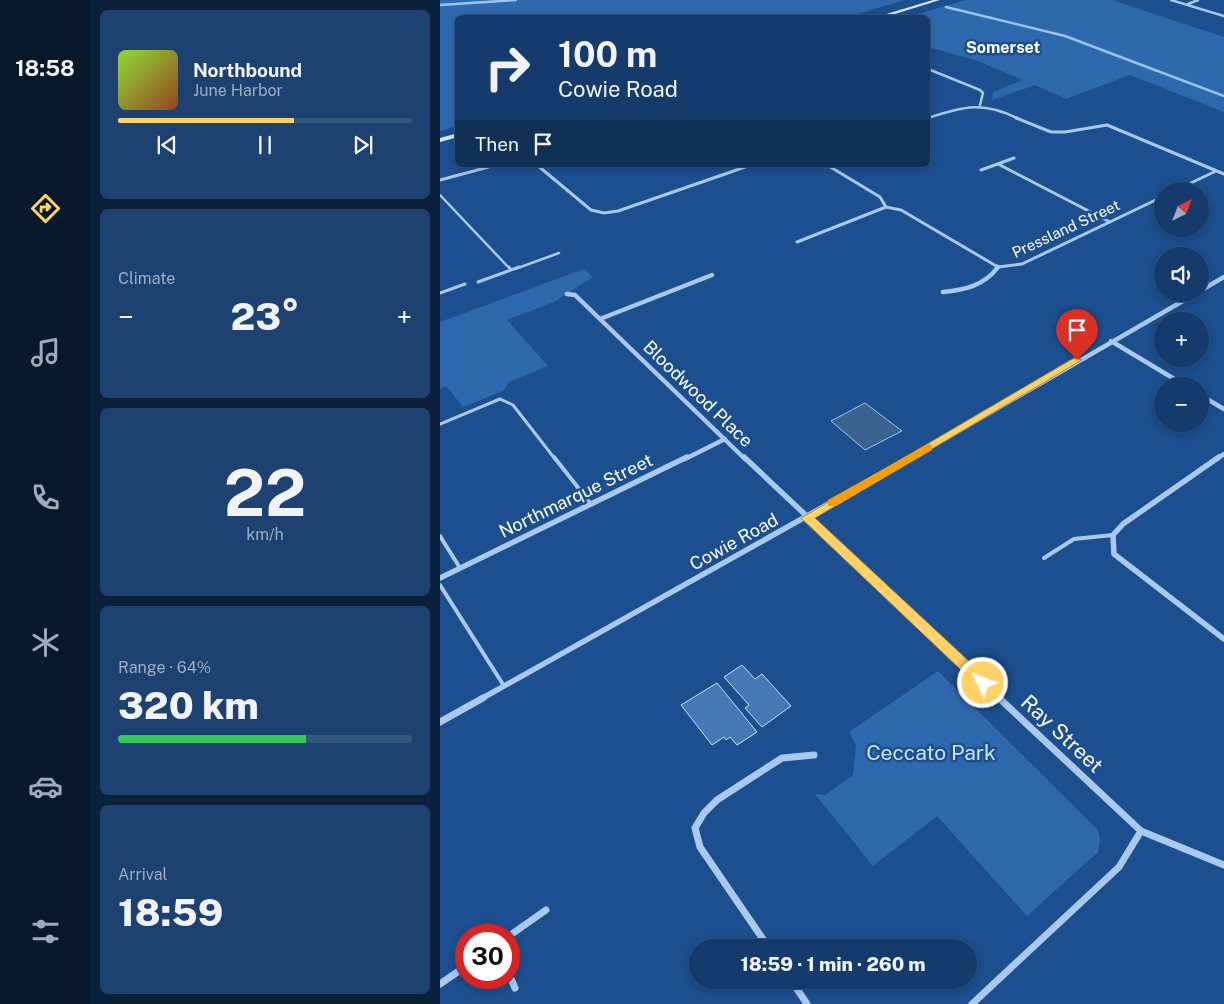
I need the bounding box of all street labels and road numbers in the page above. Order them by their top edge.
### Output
street label: Pressland Street [1009,196,1122,261]
street label: Bloodwood Place [639,336,758,451]
street label: Northmarque Street [496,449,656,542]
street label: Cowie Road [686,509,782,575]
street label: Ray Street [1016,689,1108,778]

